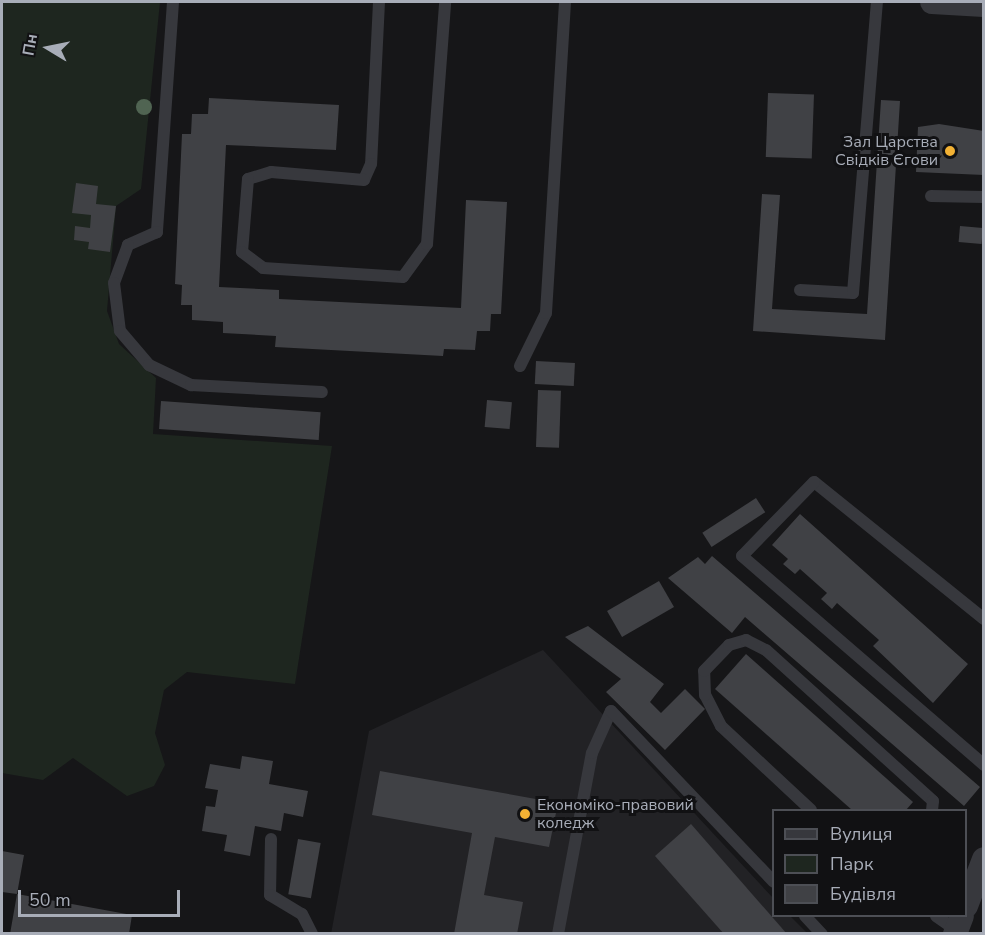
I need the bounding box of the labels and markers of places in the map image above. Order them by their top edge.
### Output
place label: Зал Царства Свідків Єгови [835,132,938,170]
marker: Зал Царства Свідків Єгови [943,144,957,158]
place label: Економіко-правовий коледж [537,795,694,833]
marker: Економіко-правовий коледж [518,807,532,821]

